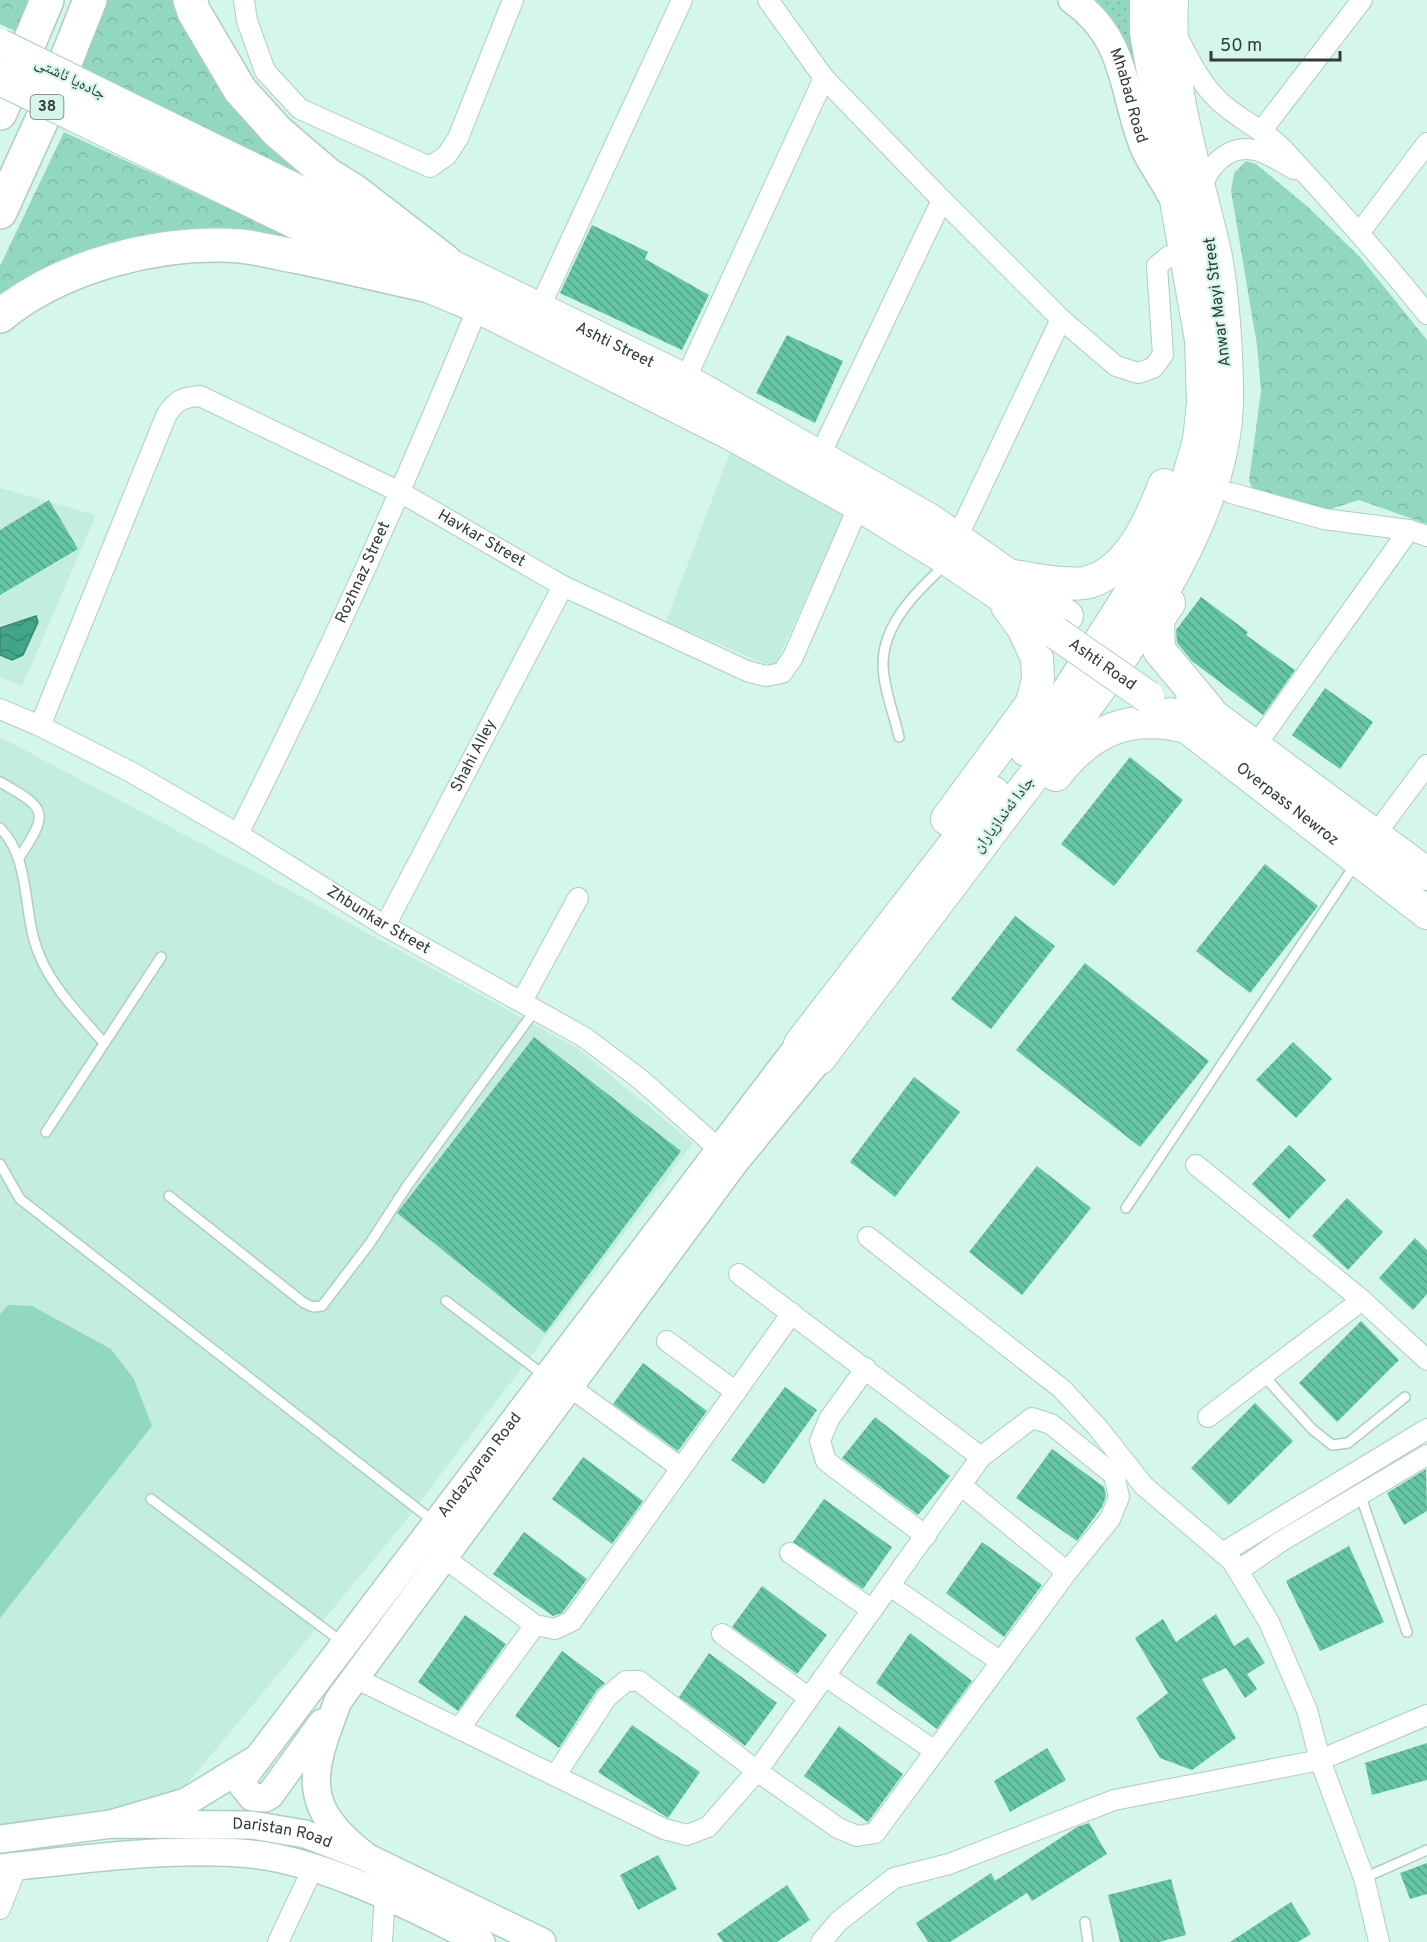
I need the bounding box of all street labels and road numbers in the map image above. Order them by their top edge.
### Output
street label: Mhabad Road [1104,45,1151,146]
street label: جادەیا ئاشتی [31,53,109,105]
road number: 38 [30,95,63,119]
street label: Anwar Mayi Street [1200,236,1236,368]
street label: Ashti Street [572,318,657,373]
street label: Havkar Street [434,506,529,572]
street label: Rozhnaz Street [331,518,395,627]
street label: Ashti Road [1064,635,1140,695]
street label: Shahi Alley [447,716,501,796]
street label: Overpass Newroz [1231,758,1343,851]
street label: جادا ئەندازیاران [969,773,1039,857]
street label: Zhbunkar Street [323,882,434,959]
street label: Andazyaran Road [434,1409,526,1522]
street label: Daristan Road [232,1815,335,1853]

